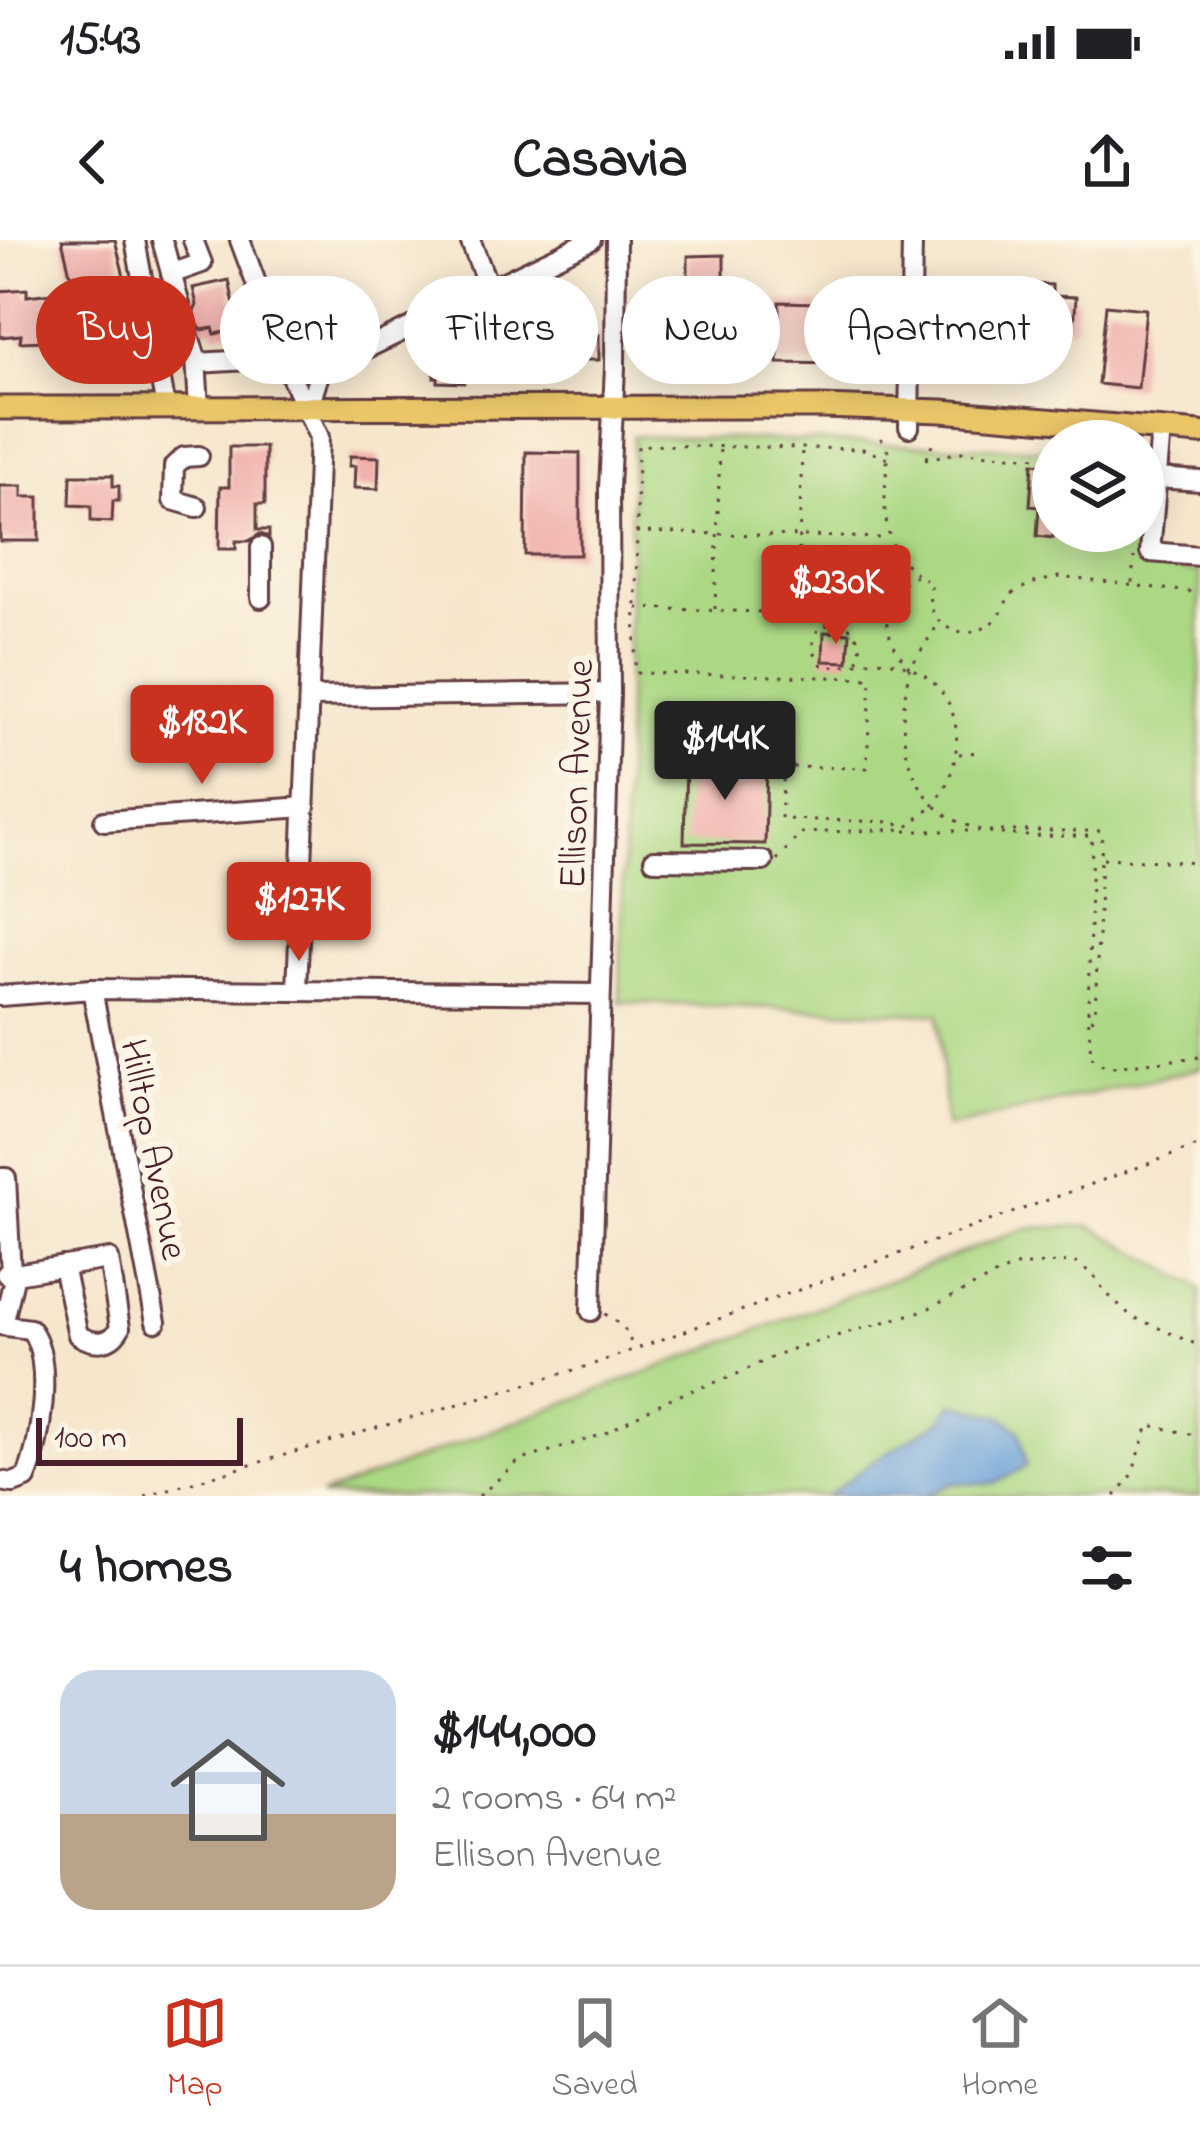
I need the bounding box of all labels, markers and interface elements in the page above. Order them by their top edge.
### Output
text: 15:43 [60,9,141,75]
text: Casavia [512,123,688,201]
icon: back [60,129,126,195]
icon: share [1074,129,1140,195]
chip: Buy [36,276,196,384]
chip: Rent [220,276,380,384]
chip: Filters [404,276,598,384]
chip: New [622,276,780,384]
chip: Apartment [804,276,1073,384]
map controls [1032,420,1164,552]
button: layers [1032,420,1164,552]
pin: $230K [752,545,920,647]
text: $230K [789,555,883,612]
street label: Ellison Avenue [546,658,611,890]
pin: $182K [118,685,286,787]
text: $182K [158,695,246,752]
pin: $144K [641,701,809,803]
text: $144K [681,711,769,768]
pin: $127K [215,862,383,964]
text: $127K [254,872,344,929]
street label: Hilltop Avenue [102,1035,201,1266]
scale bar [36,1412,243,1465]
text: 100 m [54,1415,127,1463]
text: 4 homes [60,1531,233,1606]
icon: filters [1074,1535,1140,1601]
text: $144,000 [432,1696,596,1771]
icon: home [156,1718,300,1862]
text: 2 rooms · 64 m² [432,1771,677,1828]
text: Ellison Avenue [432,1828,661,1885]
tab: Map [162,1990,228,2110]
tab: Saved [552,1990,638,2110]
tab: Home [961,1990,1038,2110]

